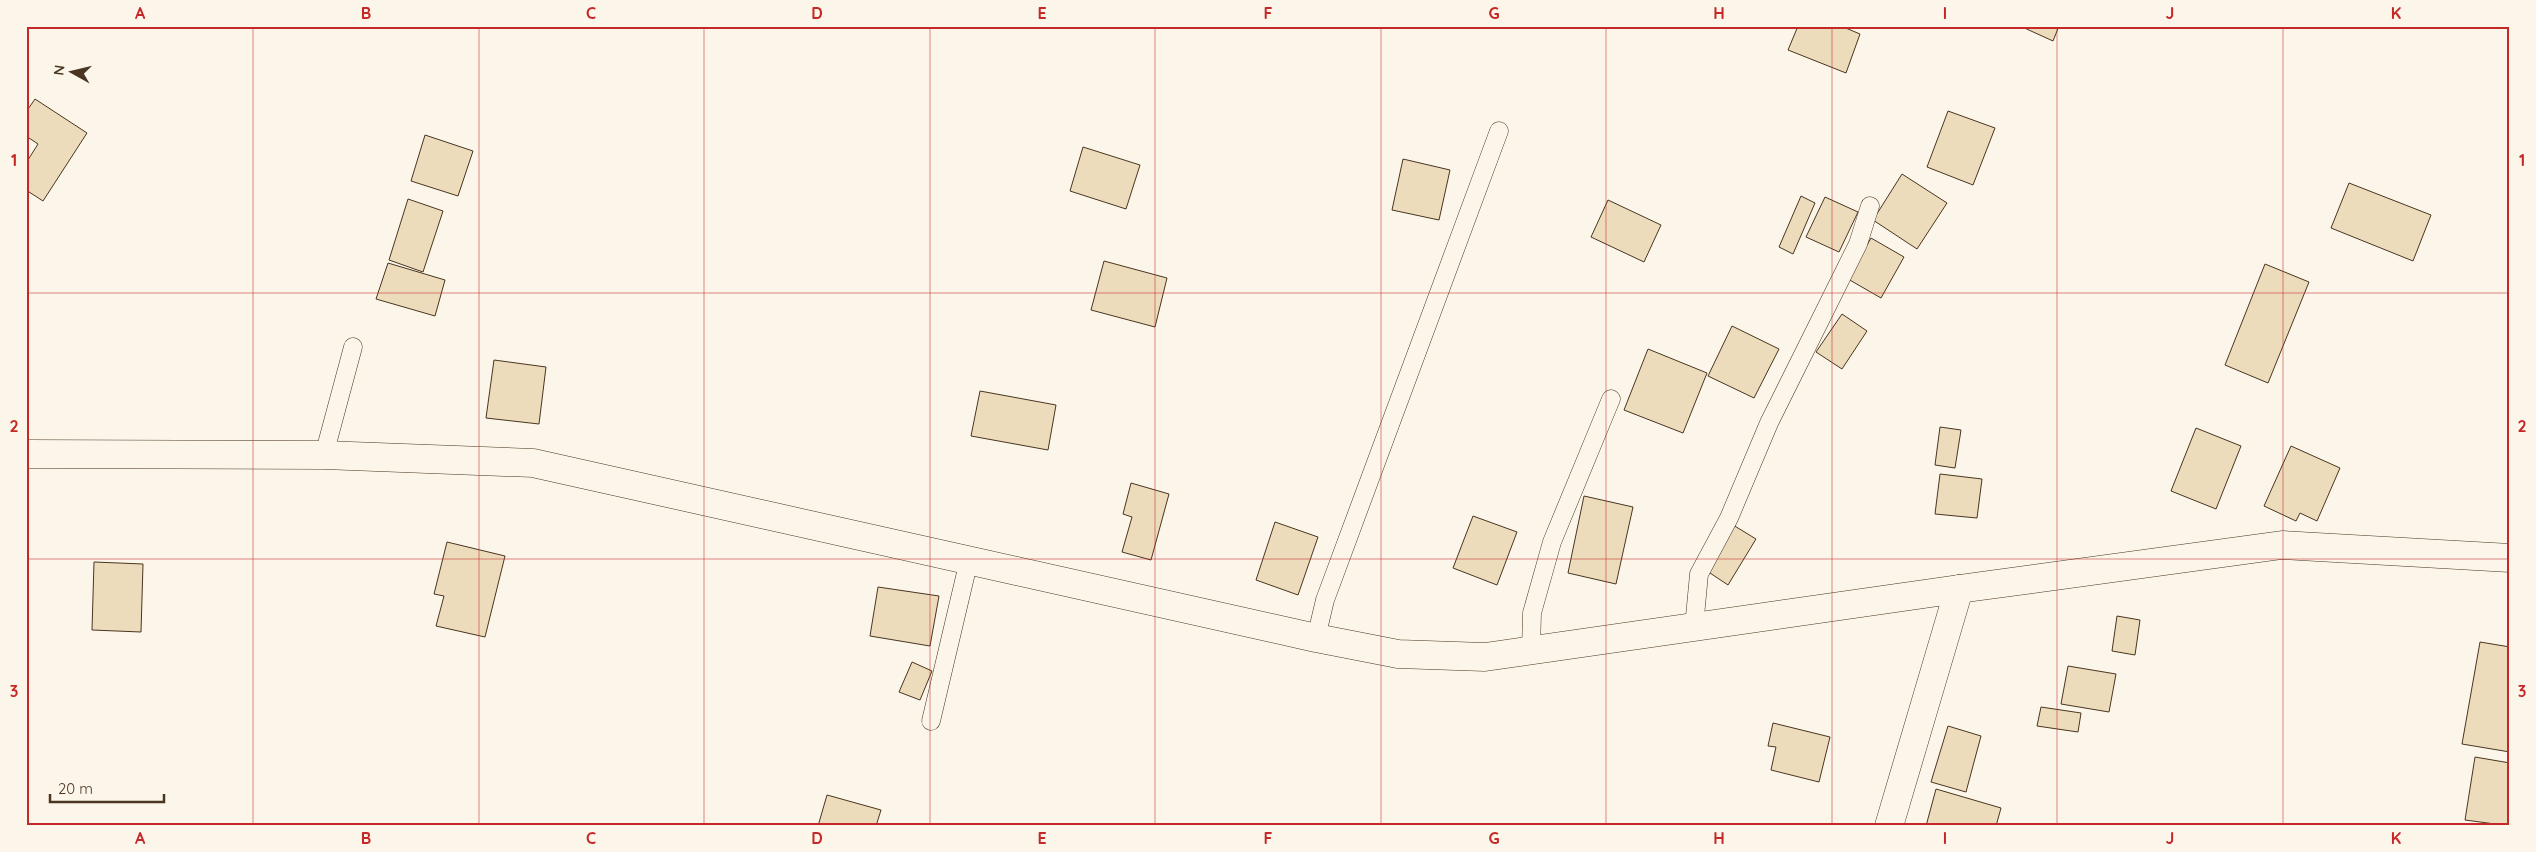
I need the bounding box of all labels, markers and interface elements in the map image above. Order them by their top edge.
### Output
text: A [135,3,146,23]
text: B [361,3,371,23]
text: C [586,3,596,23]
text: D [811,3,823,23]
text: E [1037,3,1047,23]
text: F [1264,3,1273,23]
text: G [1488,3,1500,23]
text: H [1713,3,1725,23]
text: I [1943,3,1947,23]
text: J [2166,3,2174,23]
text: K [2391,3,2401,23]
north arrow [48,48,98,98]
text: N [49,64,69,77]
text: 1 [11,150,17,170]
text: 1 [2519,150,2525,170]
text: 2 [9,416,19,436]
text: 2 [2517,416,2527,436]
text: 3 [10,681,18,701]
text: 3 [2518,681,2526,701]
scale bar [50,772,164,804]
text: 20 m [58,779,93,798]
text: A [135,828,146,848]
text: B [361,828,371,848]
text: C [586,828,596,848]
text: D [811,828,823,848]
text: E [1037,828,1047,848]
text: F [1264,828,1273,848]
text: G [1488,828,1500,848]
text: H [1713,828,1725,848]
text: I [1943,828,1947,848]
text: J [2166,828,2174,848]
text: K [2391,828,2401,848]

